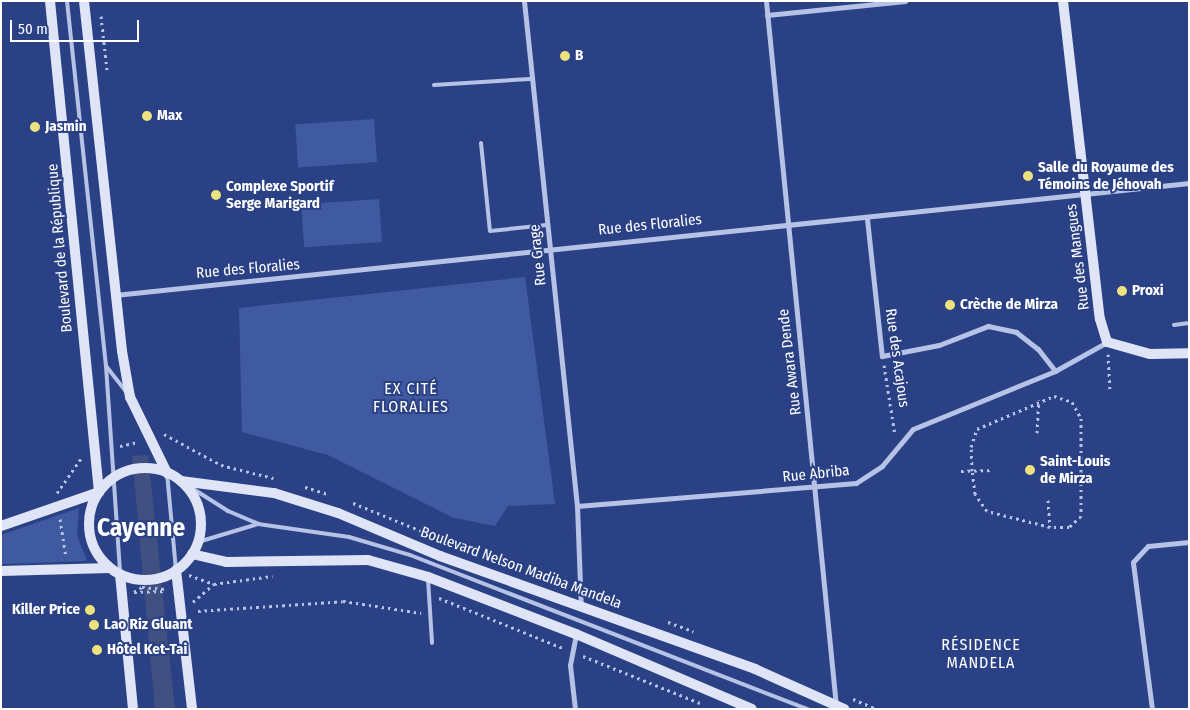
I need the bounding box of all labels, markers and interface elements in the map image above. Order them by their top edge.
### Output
scale bar [12,10,141,42]
text: 50 m [18,20,48,38]
place label: B [575,47,583,65]
marker: B [559,50,571,62]
place label: Max [157,107,182,125]
marker: Max [141,110,153,122]
place label: Jasmin [45,118,86,136]
marker: Jasmin [29,121,41,133]
place label: Salle du Royaume des Témoins de Jéhovah [1038,158,1174,193]
street label: Boulevard de la République [44,163,76,333]
marker: Salle du Royaume des Témoins de Jéhovah [1022,170,1034,182]
place label: Complexe Sportif Serge Marigard [226,177,334,212]
marker: Complexe Sportif Serge Marigard [210,189,222,201]
street label: Rue des Mangues [1063,203,1093,311]
street label: Rue des Floralies [597,211,703,239]
street label: Rue Grage [526,223,550,287]
street label: Rue des Floralies [195,255,301,283]
place label: Proxi [1132,282,1164,300]
marker: Proxi [1116,285,1128,297]
place label: Crèche de Mirza [960,296,1058,314]
marker: Crèche de Mirza [944,299,956,311]
street label: Rue des Acajous [881,307,913,409]
street label: Rue Awara Dende [775,308,805,416]
district label: EX CITÉ FLORALIES [372,379,450,417]
place label: Saint-Louis de Mirza [1040,452,1110,487]
street label: Rue Abriba [782,462,850,486]
marker: Saint-Louis de Mirza [1024,464,1036,476]
district label: Cayenne [97,513,185,543]
street label: Boulevard Nelson Madiba Mandela [418,523,624,613]
place label: Killer Price [12,601,80,619]
marker: Killer Price [84,604,96,616]
place label: Lao Riz Gluant [104,616,193,634]
marker: Lao Riz Gluant [88,619,100,631]
district label: RÉSIDENCE MANDELA [940,635,1022,673]
place label: Hôtel Ket-Tai [107,641,187,659]
marker: Hôtel Ket-Tai [91,644,103,656]

